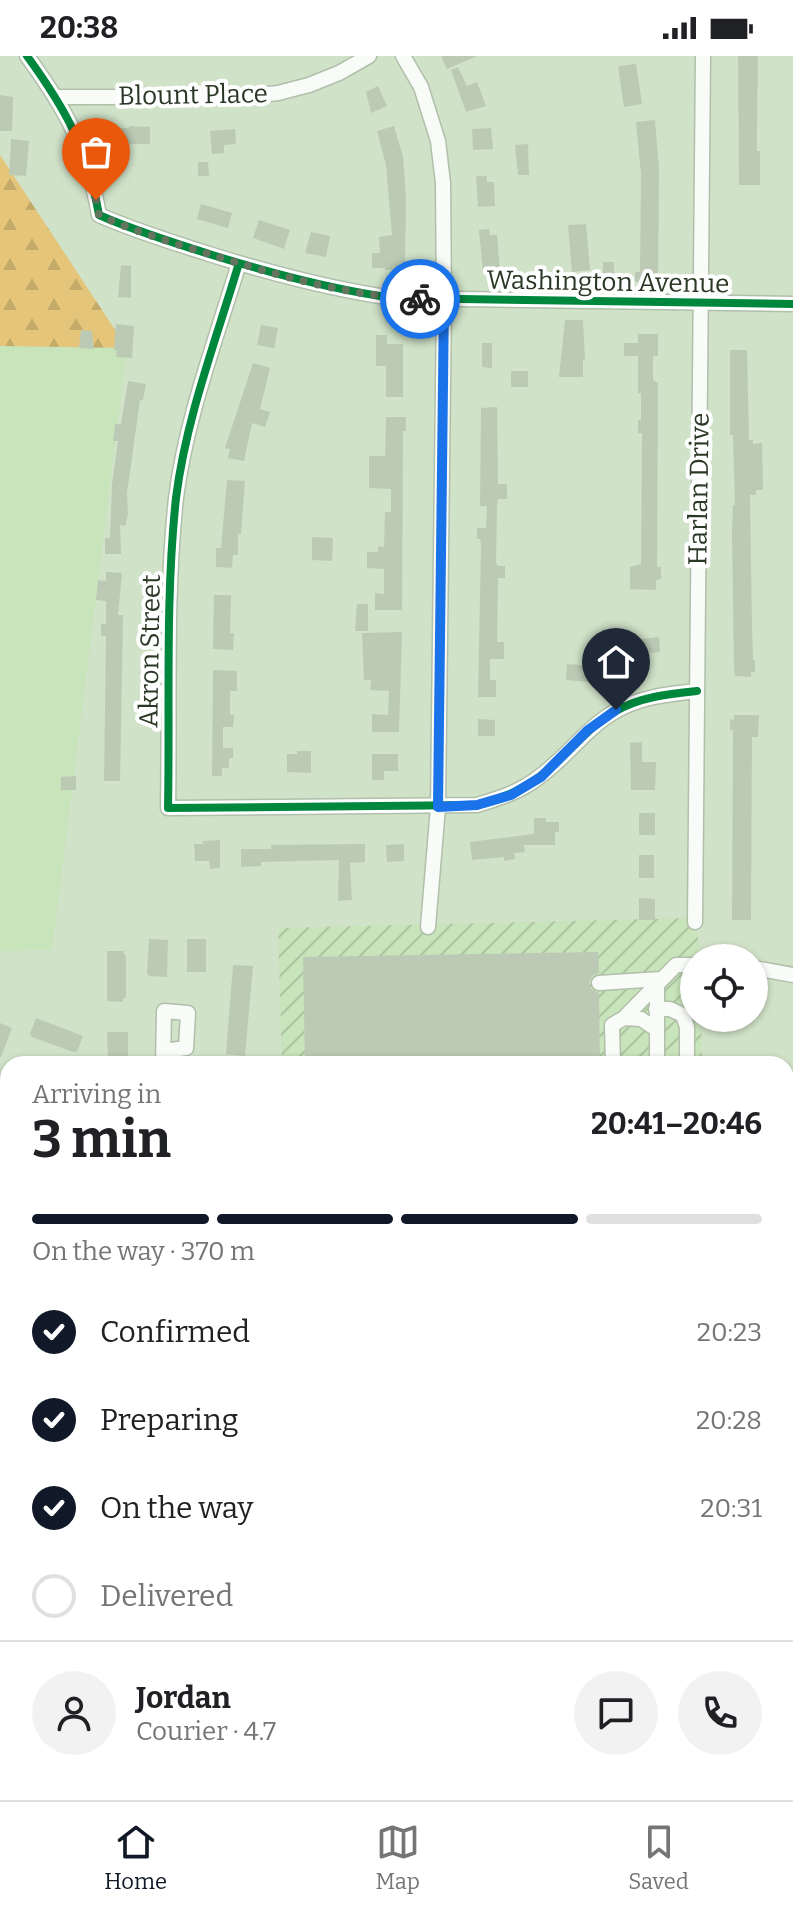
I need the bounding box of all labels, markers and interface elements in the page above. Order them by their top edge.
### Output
text: 20:38 [40,10,118,46]
street label: Blount Place [118,78,268,112]
pin [62,118,130,200]
icon: bag [74,130,118,174]
courier [380,259,460,339]
street label: Washington Avenue [486,264,730,300]
icon: bike [398,277,442,321]
street label: Harlan Drive [682,412,716,566]
street label: Akron Street [133,574,167,728]
pin [582,628,650,710]
icon: home [594,640,638,684]
map controls [680,944,768,1032]
button: locate [680,944,768,1032]
text: Arriving in [32,1079,161,1110]
text: 20:41–20:46 [591,1106,762,1142]
text: 3 min [32,1108,171,1171]
text: On the way · 370 m [32,1236,255,1267]
icon: check [32,1310,76,1354]
text: Confirmed [100,1314,250,1350]
text: 20:23 [697,1317,762,1348]
icon: check [32,1398,76,1442]
text: Preparing [100,1402,238,1438]
text: 20:28 [696,1405,762,1436]
icon: check [32,1486,76,1530]
text: On the way [100,1490,253,1526]
text: 20:31 [700,1493,762,1524]
text: Delivered [100,1578,233,1614]
button: person [32,1671,116,1755]
button: chat [574,1671,658,1755]
button: phone [678,1671,762,1755]
text: Jordan [136,1680,231,1716]
text: Courier · 4.7 [136,1716,276,1747]
tab: Home [104,1820,167,1895]
tab: Map [375,1820,420,1895]
tab: Saved [628,1820,689,1895]

